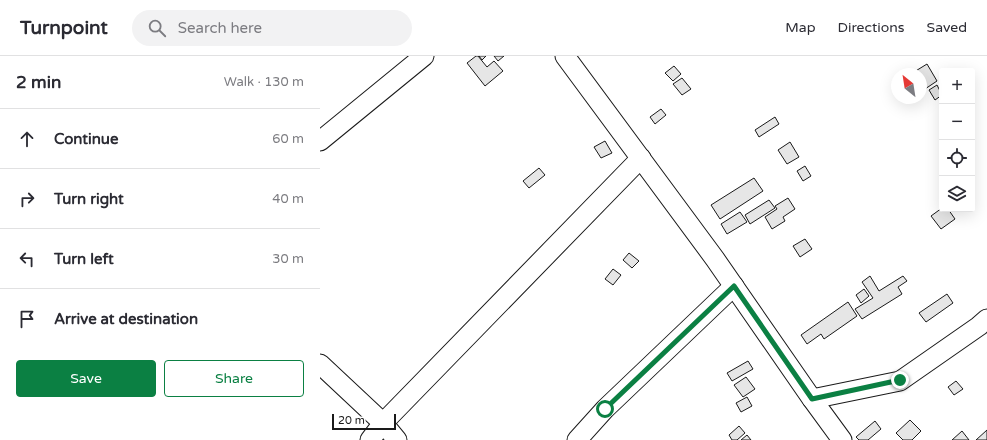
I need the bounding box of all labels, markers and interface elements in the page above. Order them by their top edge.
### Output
search box [132,10,412,46]
text: Turnpoint [20,17,108,39]
icon: search [146,17,168,39]
text: Search here [178,19,262,37]
text: Map [785,19,816,36]
text: Directions [838,19,905,36]
text: Saved [927,19,967,36]
north arrow [891,68,927,104]
map controls [939,68,975,212]
button: + [939,68,975,104]
text: 2 min [16,72,61,93]
text: Walk · 130 m [224,74,304,90]
button: − [939,104,975,140]
icon: ahead [16,128,38,150]
text: Continue [54,130,118,148]
text: 60 m [272,131,304,147]
button: locate [939,140,975,176]
button: layers [939,176,975,212]
icon: right [16,188,38,210]
text: Turn right [54,190,124,208]
text: 40 m [272,191,304,207]
icon: left [16,248,38,270]
text: Turn left [54,250,114,268]
text: 30 m [272,251,304,267]
icon: arrive [16,308,38,330]
text: Arrive at destination [54,310,198,328]
button: Save [16,360,156,397]
button: Share [164,360,304,397]
route end [891,371,909,389]
route start [596,400,614,418]
scale bar [332,412,396,431]
text: 20 m [338,414,365,427]

